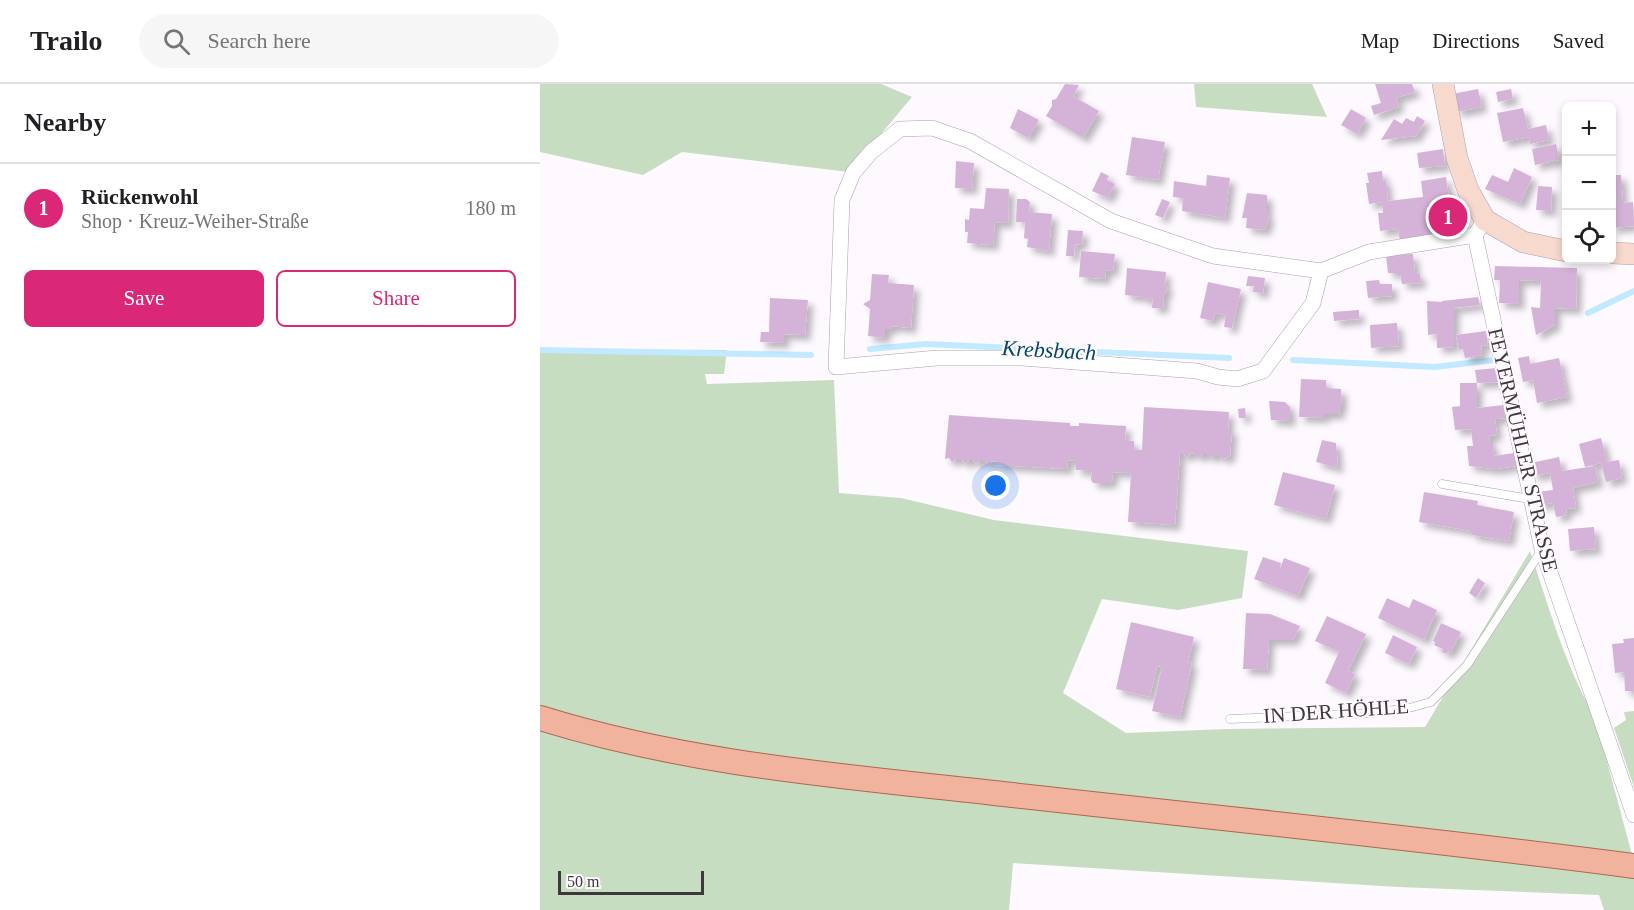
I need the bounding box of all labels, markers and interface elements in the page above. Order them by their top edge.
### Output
search box [139,14,559,68]
text: Trailo [30,25,103,56]
icon: search [160,25,193,58]
text: Search here [208,28,311,53]
text: Map [1361,29,1399,53]
text: Directions [1432,29,1520,53]
text: Saved [1553,29,1604,53]
map controls [1562,102,1616,264]
button: + [1562,102,1616,156]
text: Nearby [24,108,106,137]
button: − [1562,156,1616,210]
text: Rückenwohl [81,184,198,209]
pin: 1 [1428,194,1468,240]
text: 1 [39,197,49,219]
text: 180 m [465,197,516,219]
text: Shop · Kreuz-Weiher-Straße [81,210,309,232]
button: locate [1562,210,1616,264]
button: Save [24,270,264,327]
button: Share [276,270,516,327]
street label: FEYERMÜHLER STRASSE [1483,325,1563,575]
water label: Krebsbach [1000,335,1097,365]
your location [981,471,1010,500]
street label: IN DER HÖHLE [1262,694,1410,728]
scale bar [558,868,704,896]
text: 50 m [567,873,599,890]

